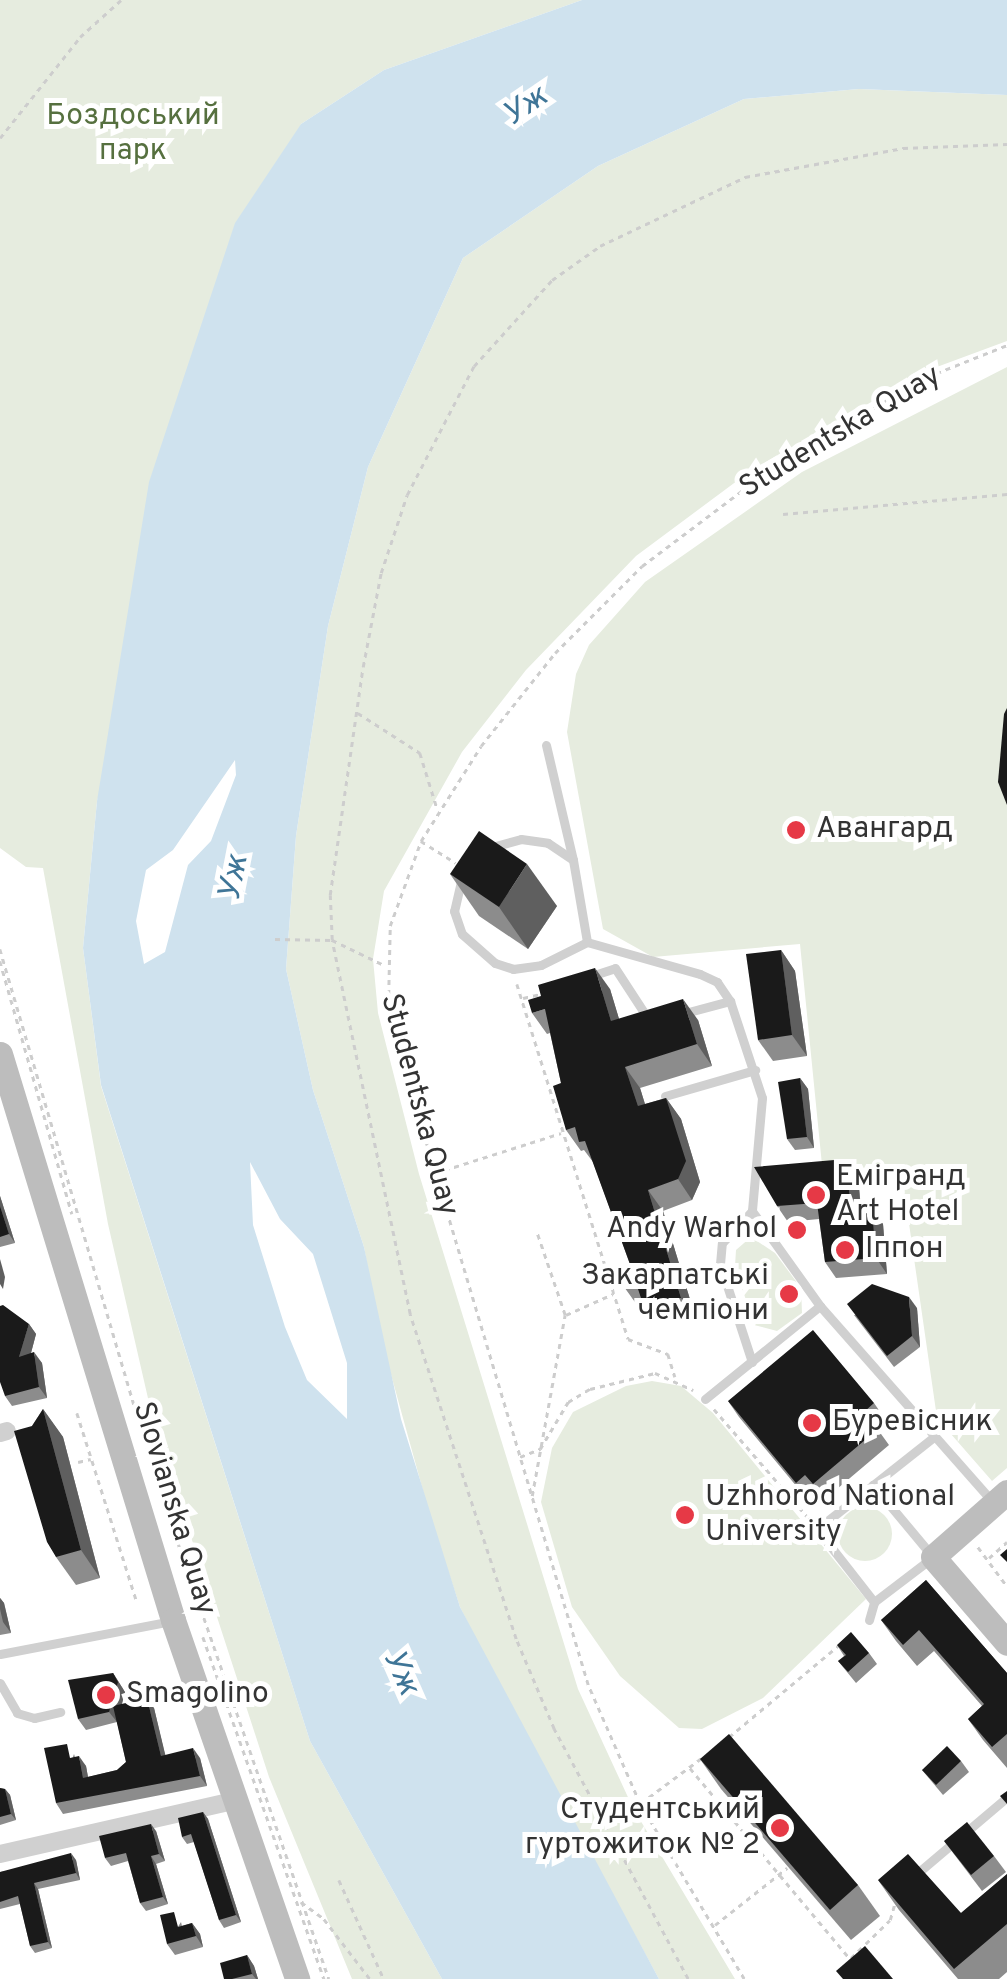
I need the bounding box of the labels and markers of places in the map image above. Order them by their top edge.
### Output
place label: Авангард [816,812,953,848]
marker: Авангард [785,819,807,841]
place label: Емігранд Art Hotel [836,1160,966,1230]
marker: Емігранд Art Hotel [805,1184,827,1206]
place label: Andy Warhol [605,1212,777,1248]
marker: Andy Warhol [786,1219,808,1241]
place label: Іппон [865,1232,943,1268]
marker: Іппон [834,1239,856,1261]
place label: Закарпатські чемпіони [581,1259,769,1330]
marker: Закарпатські чемпіони [778,1283,800,1305]
place label: Буревісник [832,1405,993,1441]
marker: Буревісник [801,1412,823,1434]
place label: Uzhhorod National University [705,1480,955,1550]
marker: Uzhhorod National University [674,1504,696,1526]
place label: Smagolino [126,1677,269,1713]
marker: Smagolino [95,1684,117,1706]
place label: Студентський гуртожиток № 2 [525,1793,760,1864]
marker: Студентський гуртожиток № 2 [769,1817,791,1839]

